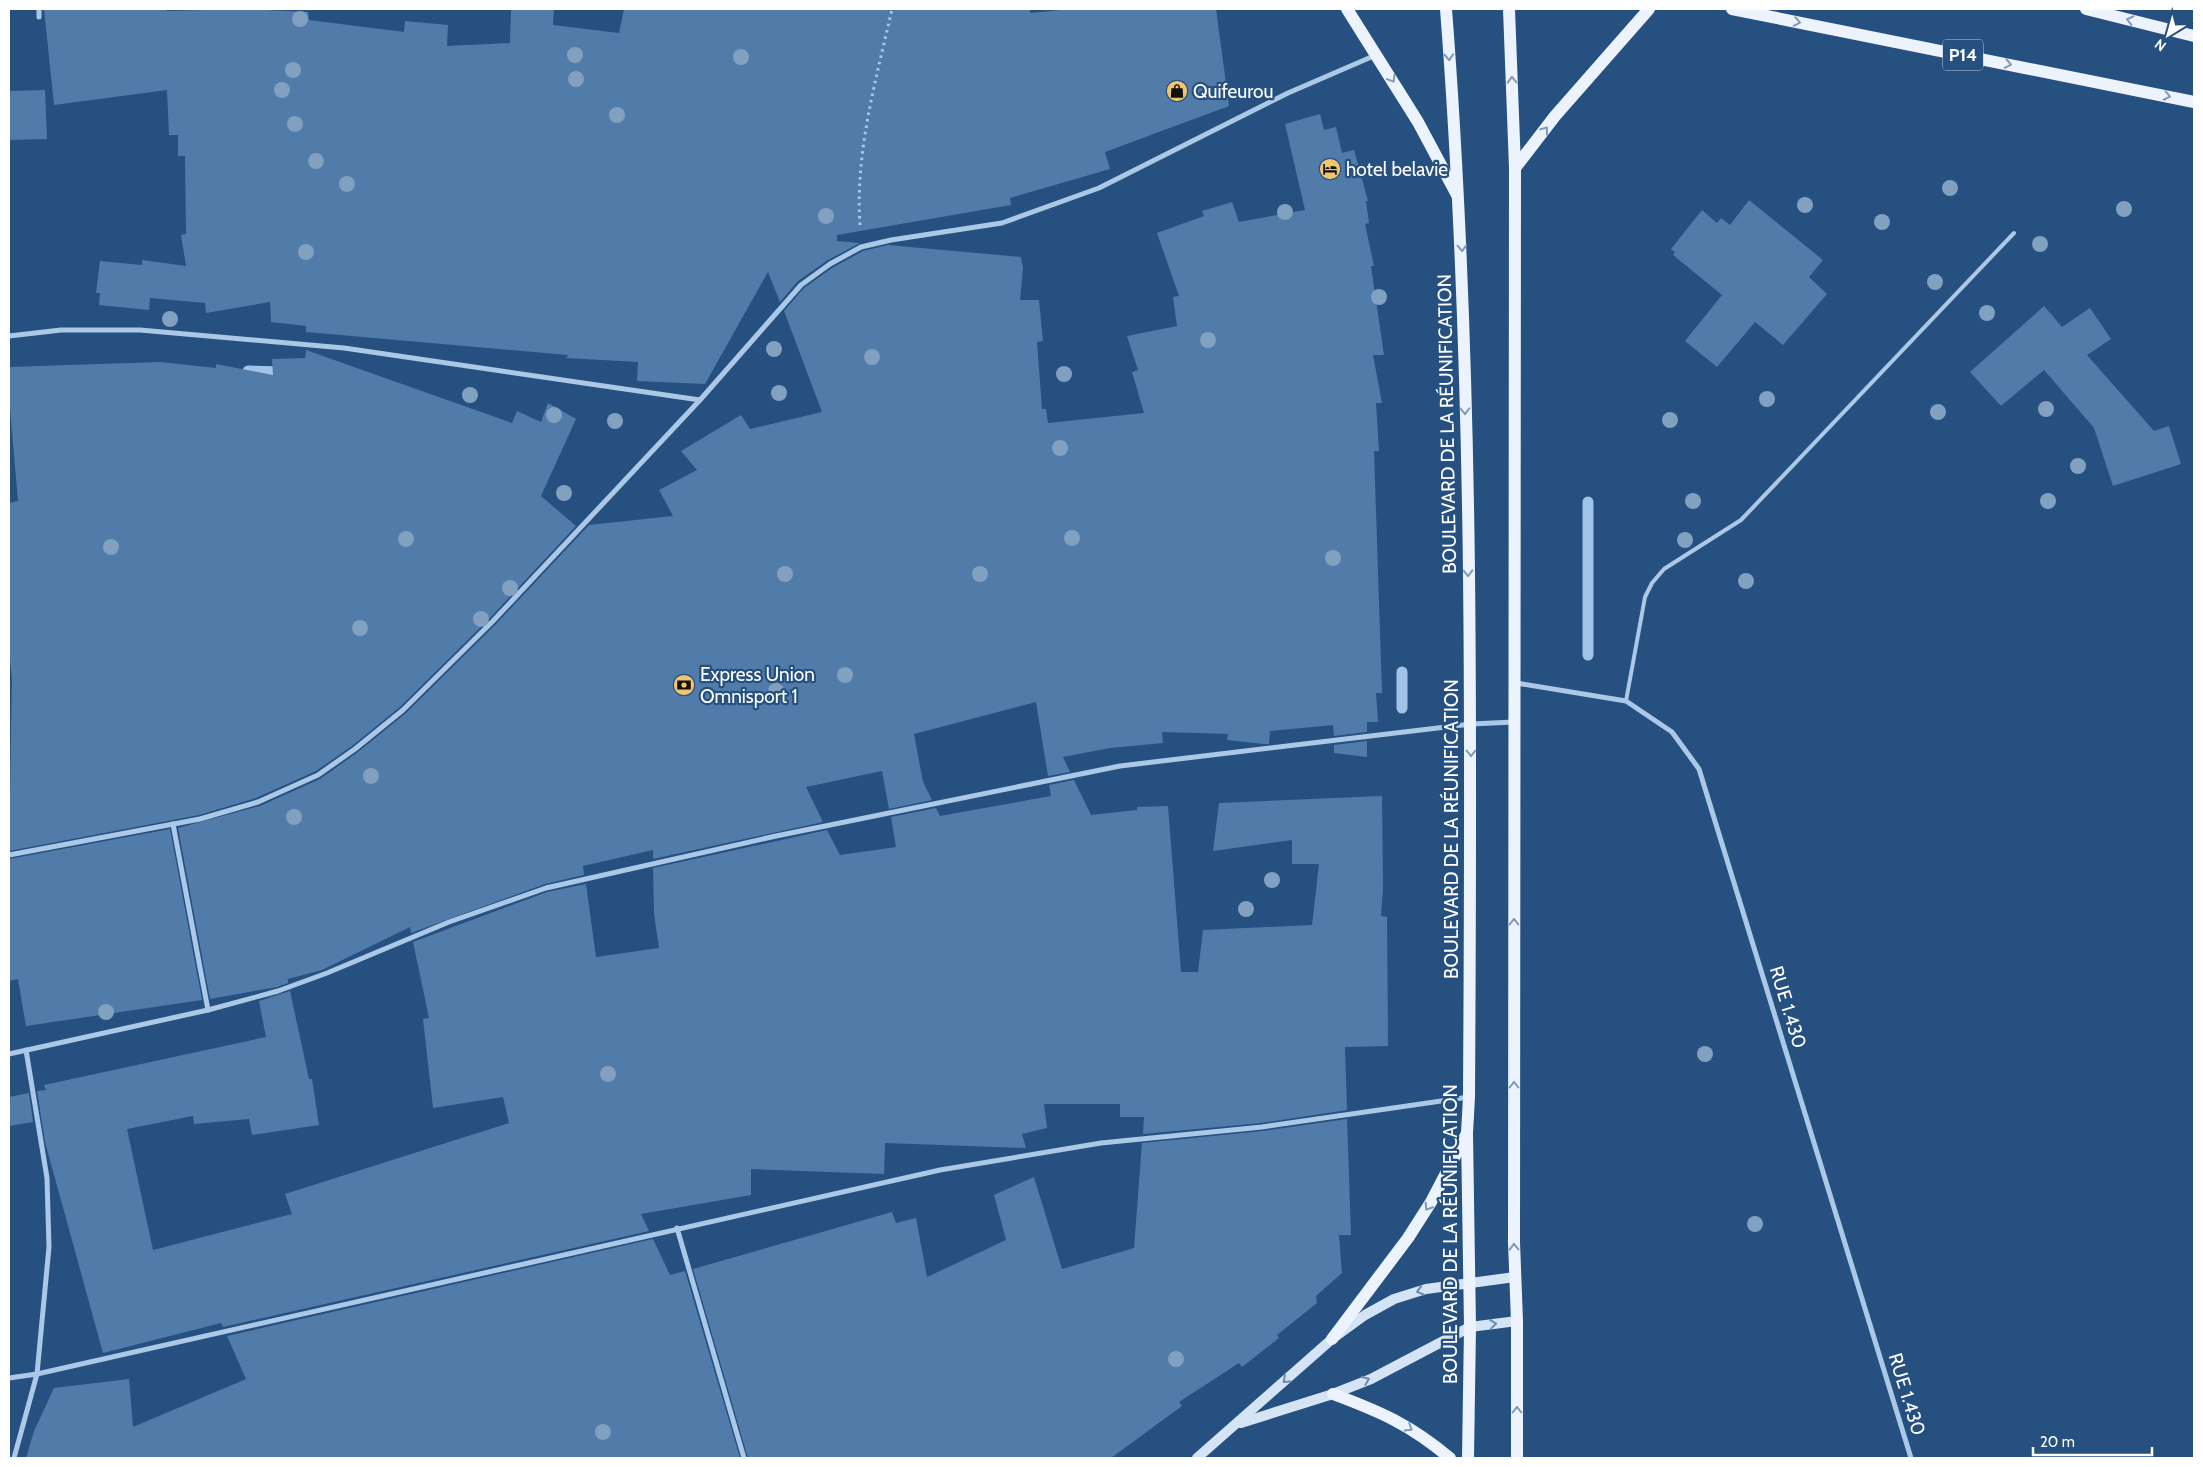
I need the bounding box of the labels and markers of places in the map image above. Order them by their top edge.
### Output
shop icon: Quifeurou [1165,79,1189,103]
place label: Quifeurou [1193,80,1273,103]
hotel icon: hotel belavie [1318,157,1342,181]
place label: hotel belavie [1346,158,1448,181]
place label: Express Union Omnisport 1 [700,663,815,708]
bank icon: Express Union Omnisport 1 [672,673,696,697]

